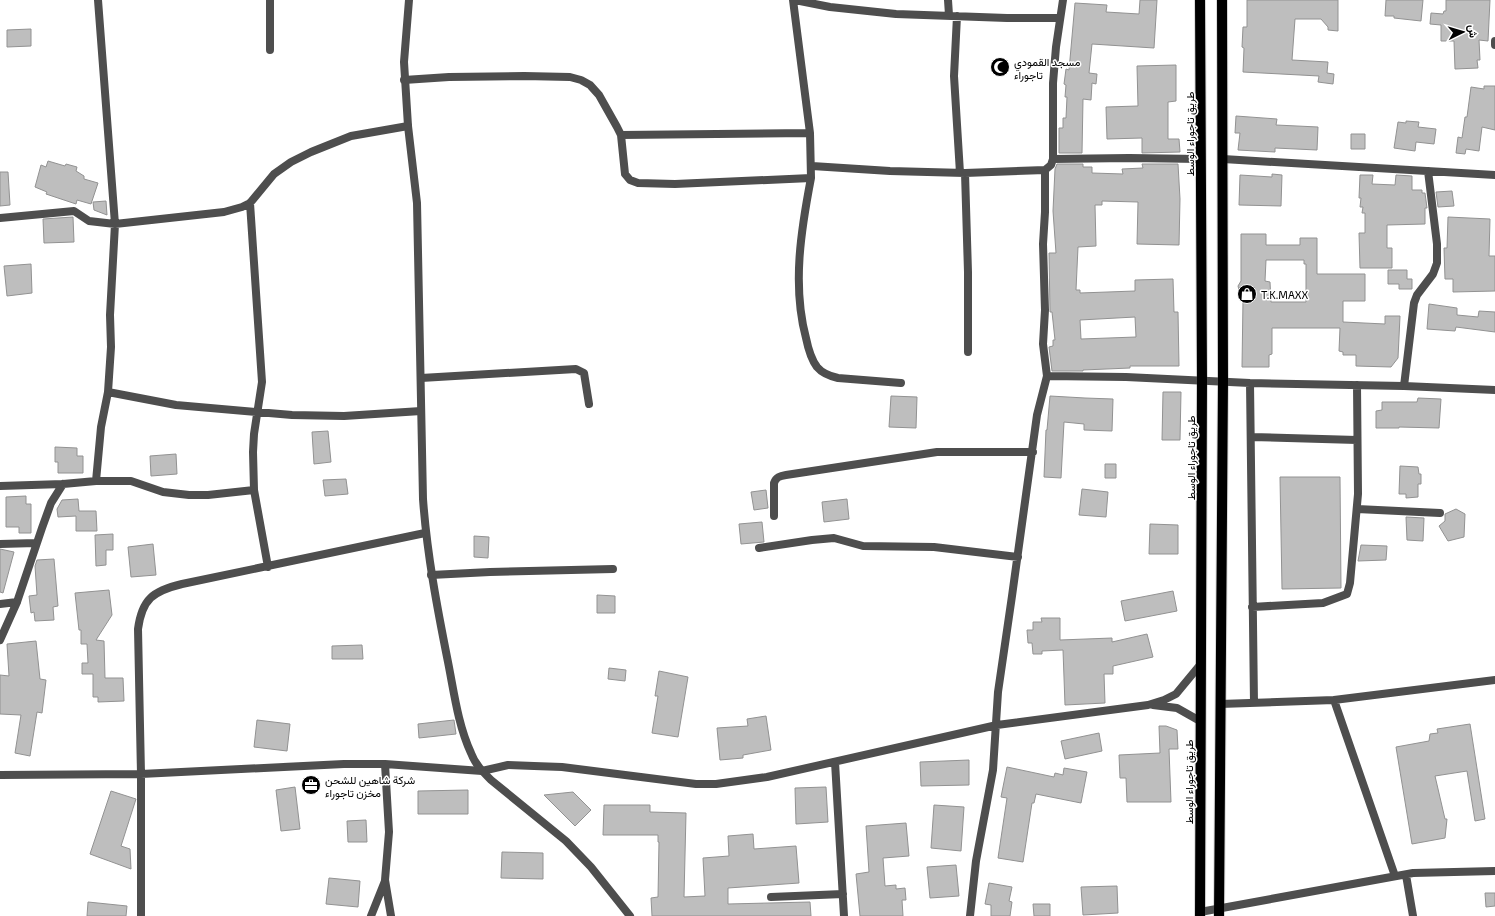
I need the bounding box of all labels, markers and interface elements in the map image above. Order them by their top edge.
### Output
north arrow [1443,12,1483,52]
text: ش [1465,24,1481,38]
place label: مسجد القمودي تاجوراء [1014,55,1081,82]
mosque icon: مسجد القمودي تاجوراء [989,56,1011,78]
street label: طريق تاجوراء الوسط [1183,92,1197,176]
shop icon: T.K.MAXX [1236,283,1258,305]
place label: T.K.MAXX [1261,288,1309,301]
street label: طريق تاجوراء الوسط [1184,416,1198,500]
street label: طريق تاجوراء الوسط [1182,740,1196,824]
place label: شركة شاهين للشحن مخزن تاجوراء [325,773,416,800]
office icon: شركة شاهين للشحن مخزن تاجوراء [300,774,322,796]

